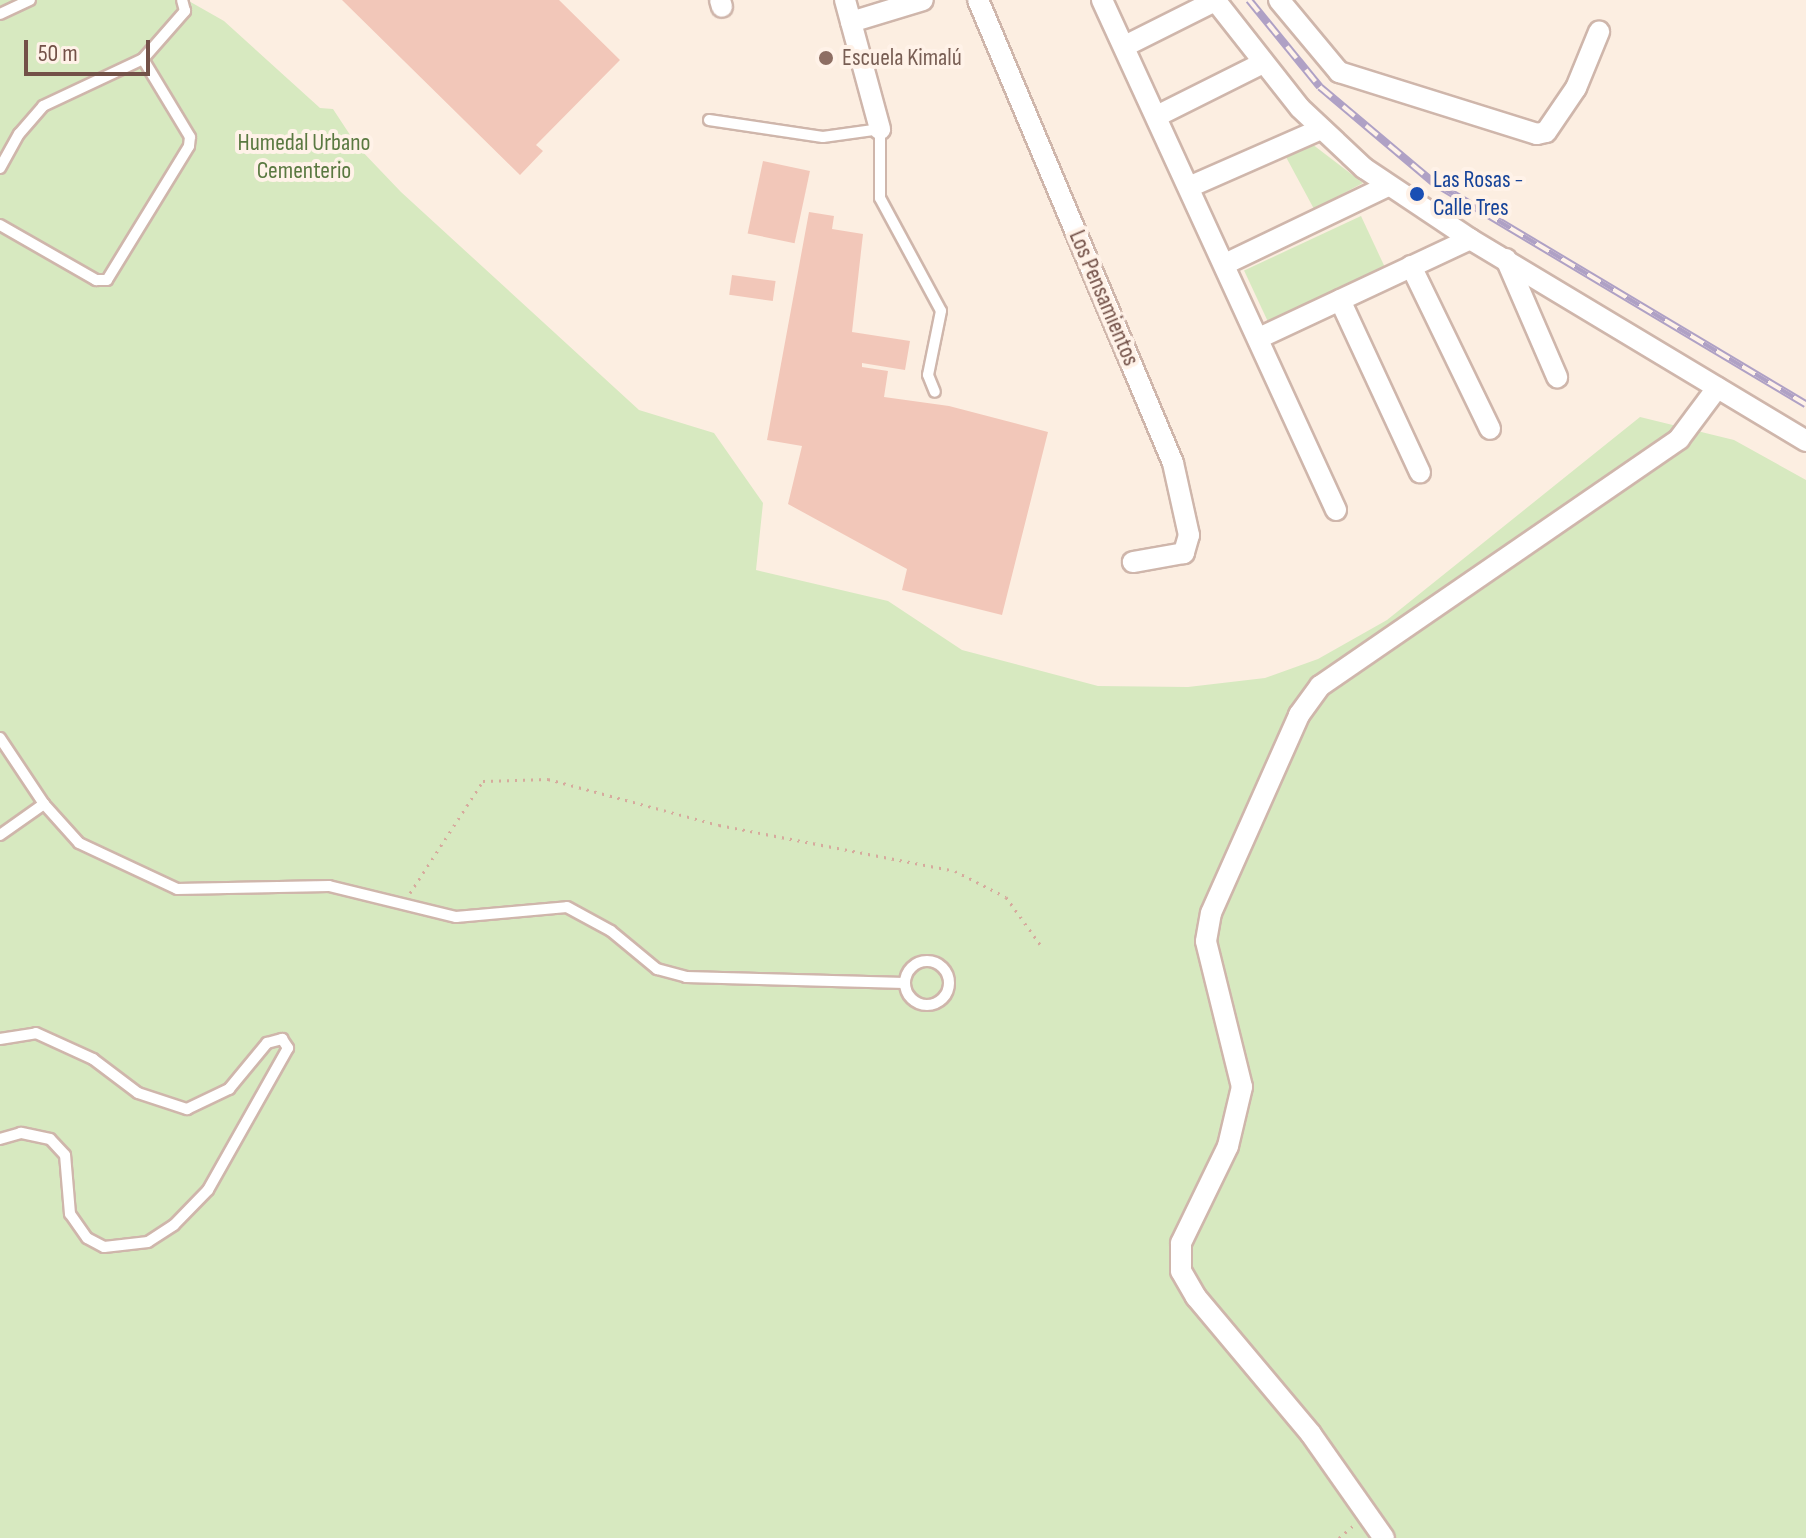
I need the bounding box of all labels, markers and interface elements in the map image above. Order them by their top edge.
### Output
scale bar [28,24,154,74]
text: 50 m [38,39,78,68]
place label: Escuela Kimalú [842,44,962,72]
marker: Escuela Kimalú [817,49,835,67]
park label: Humedal Urbano Cementerio [238,129,370,185]
place label: Las Rosas - Calle Tres [1433,166,1523,222]
marker: Las Rosas - Calle Tres [1408,185,1426,203]
street label: Los Pensamientos [1063,226,1145,370]

